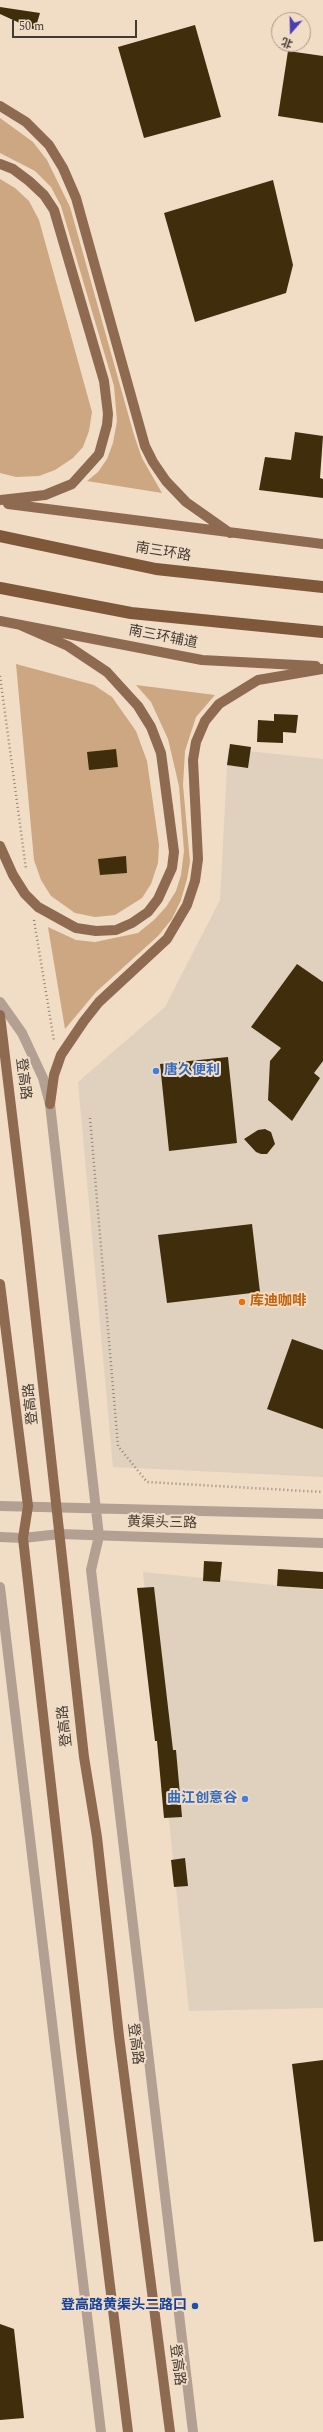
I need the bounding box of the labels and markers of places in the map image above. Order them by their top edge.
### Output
place label: 唐久便利 [164,1063,220,1079]
marker: 唐久便利 [151,1066,161,1076]
place label: 库迪咖啡 [250,1294,306,1310]
marker: 库迪咖啡 [237,1297,247,1307]
place label: 曲江创意谷 [167,1791,237,1807]
marker: 曲江创意谷 [240,1794,250,1804]
place label: 登高路黄渠头二路口 [61,2298,187,2314]
marker: 登高路黄渠头二路口 [190,2301,200,2311]

